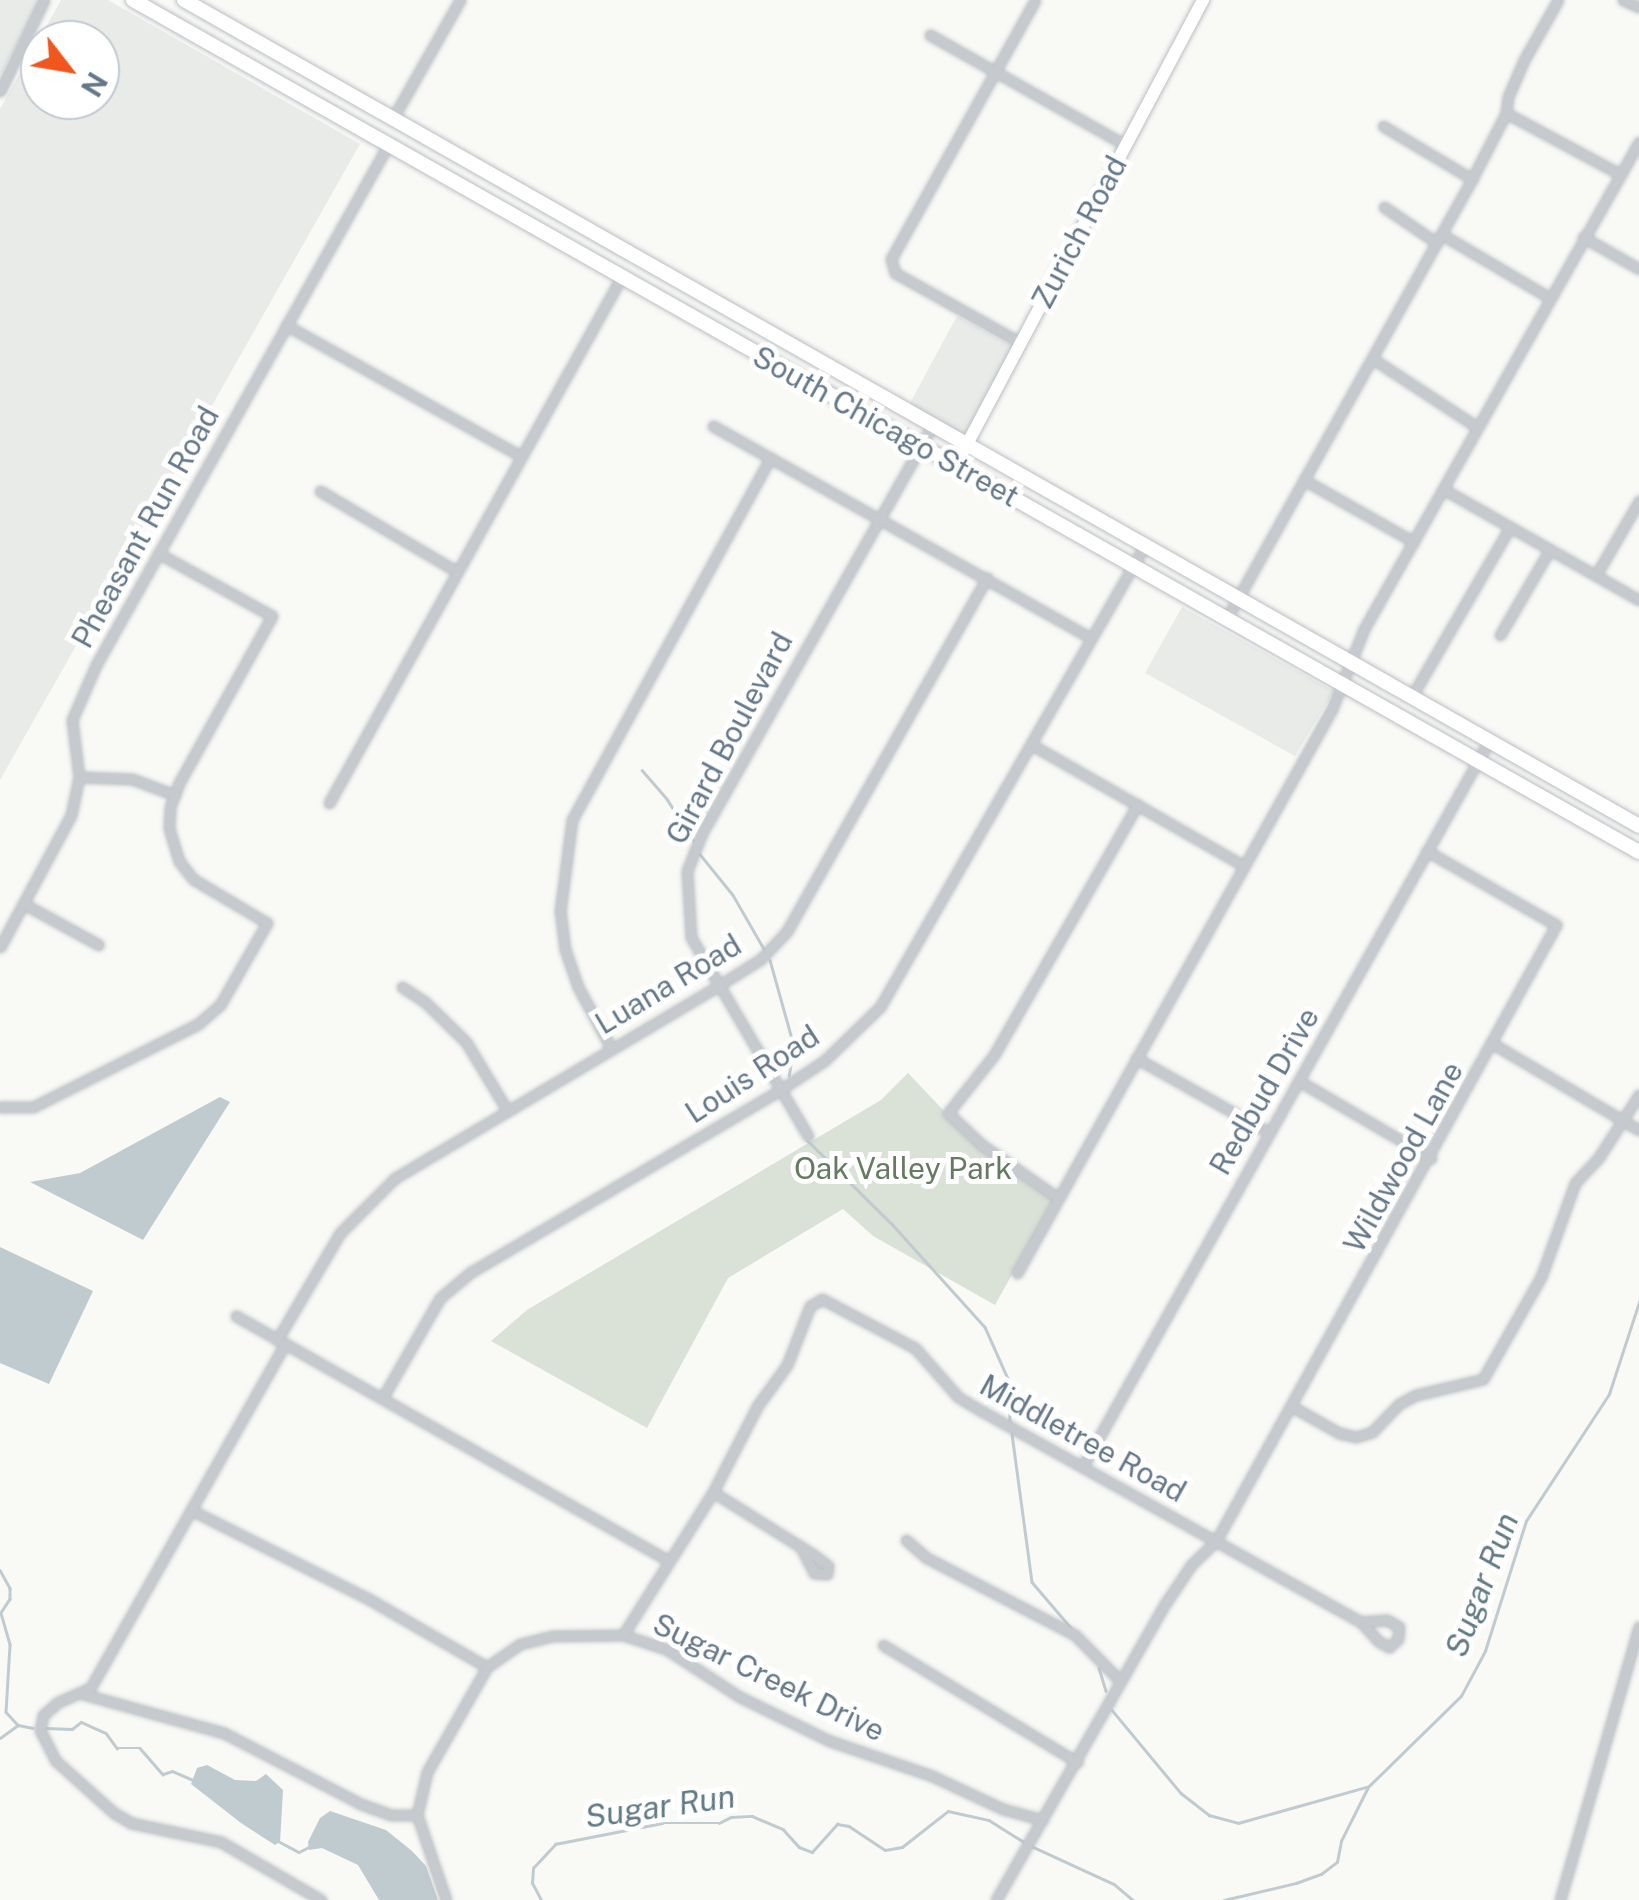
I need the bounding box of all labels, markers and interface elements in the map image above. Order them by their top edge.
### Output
north arrow [20,20,120,120]
text: N [75,67,114,103]
street label: Zurich Road [1024,150,1134,314]
street label: South Chicago Street [747,338,1025,514]
street label: Pheasant Run Road [64,400,226,654]
street label: Girard Boulevard [658,626,800,850]
street label: Luana Road [589,926,747,1042]
street label: Redbud Drive [1202,1001,1326,1181]
street label: Louis Road [678,1017,826,1131]
street label: Wildwood Lane [1336,1055,1470,1259]
park label: Oak Valley Park [794,1150,1012,1186]
street label: Middletree Road [974,1366,1192,1510]
water label: Sugar Run [1437,1508,1527,1662]
street label: Sugar Creek Drive [647,1605,891,1749]
water label: Sugar Run [583,1777,737,1837]

